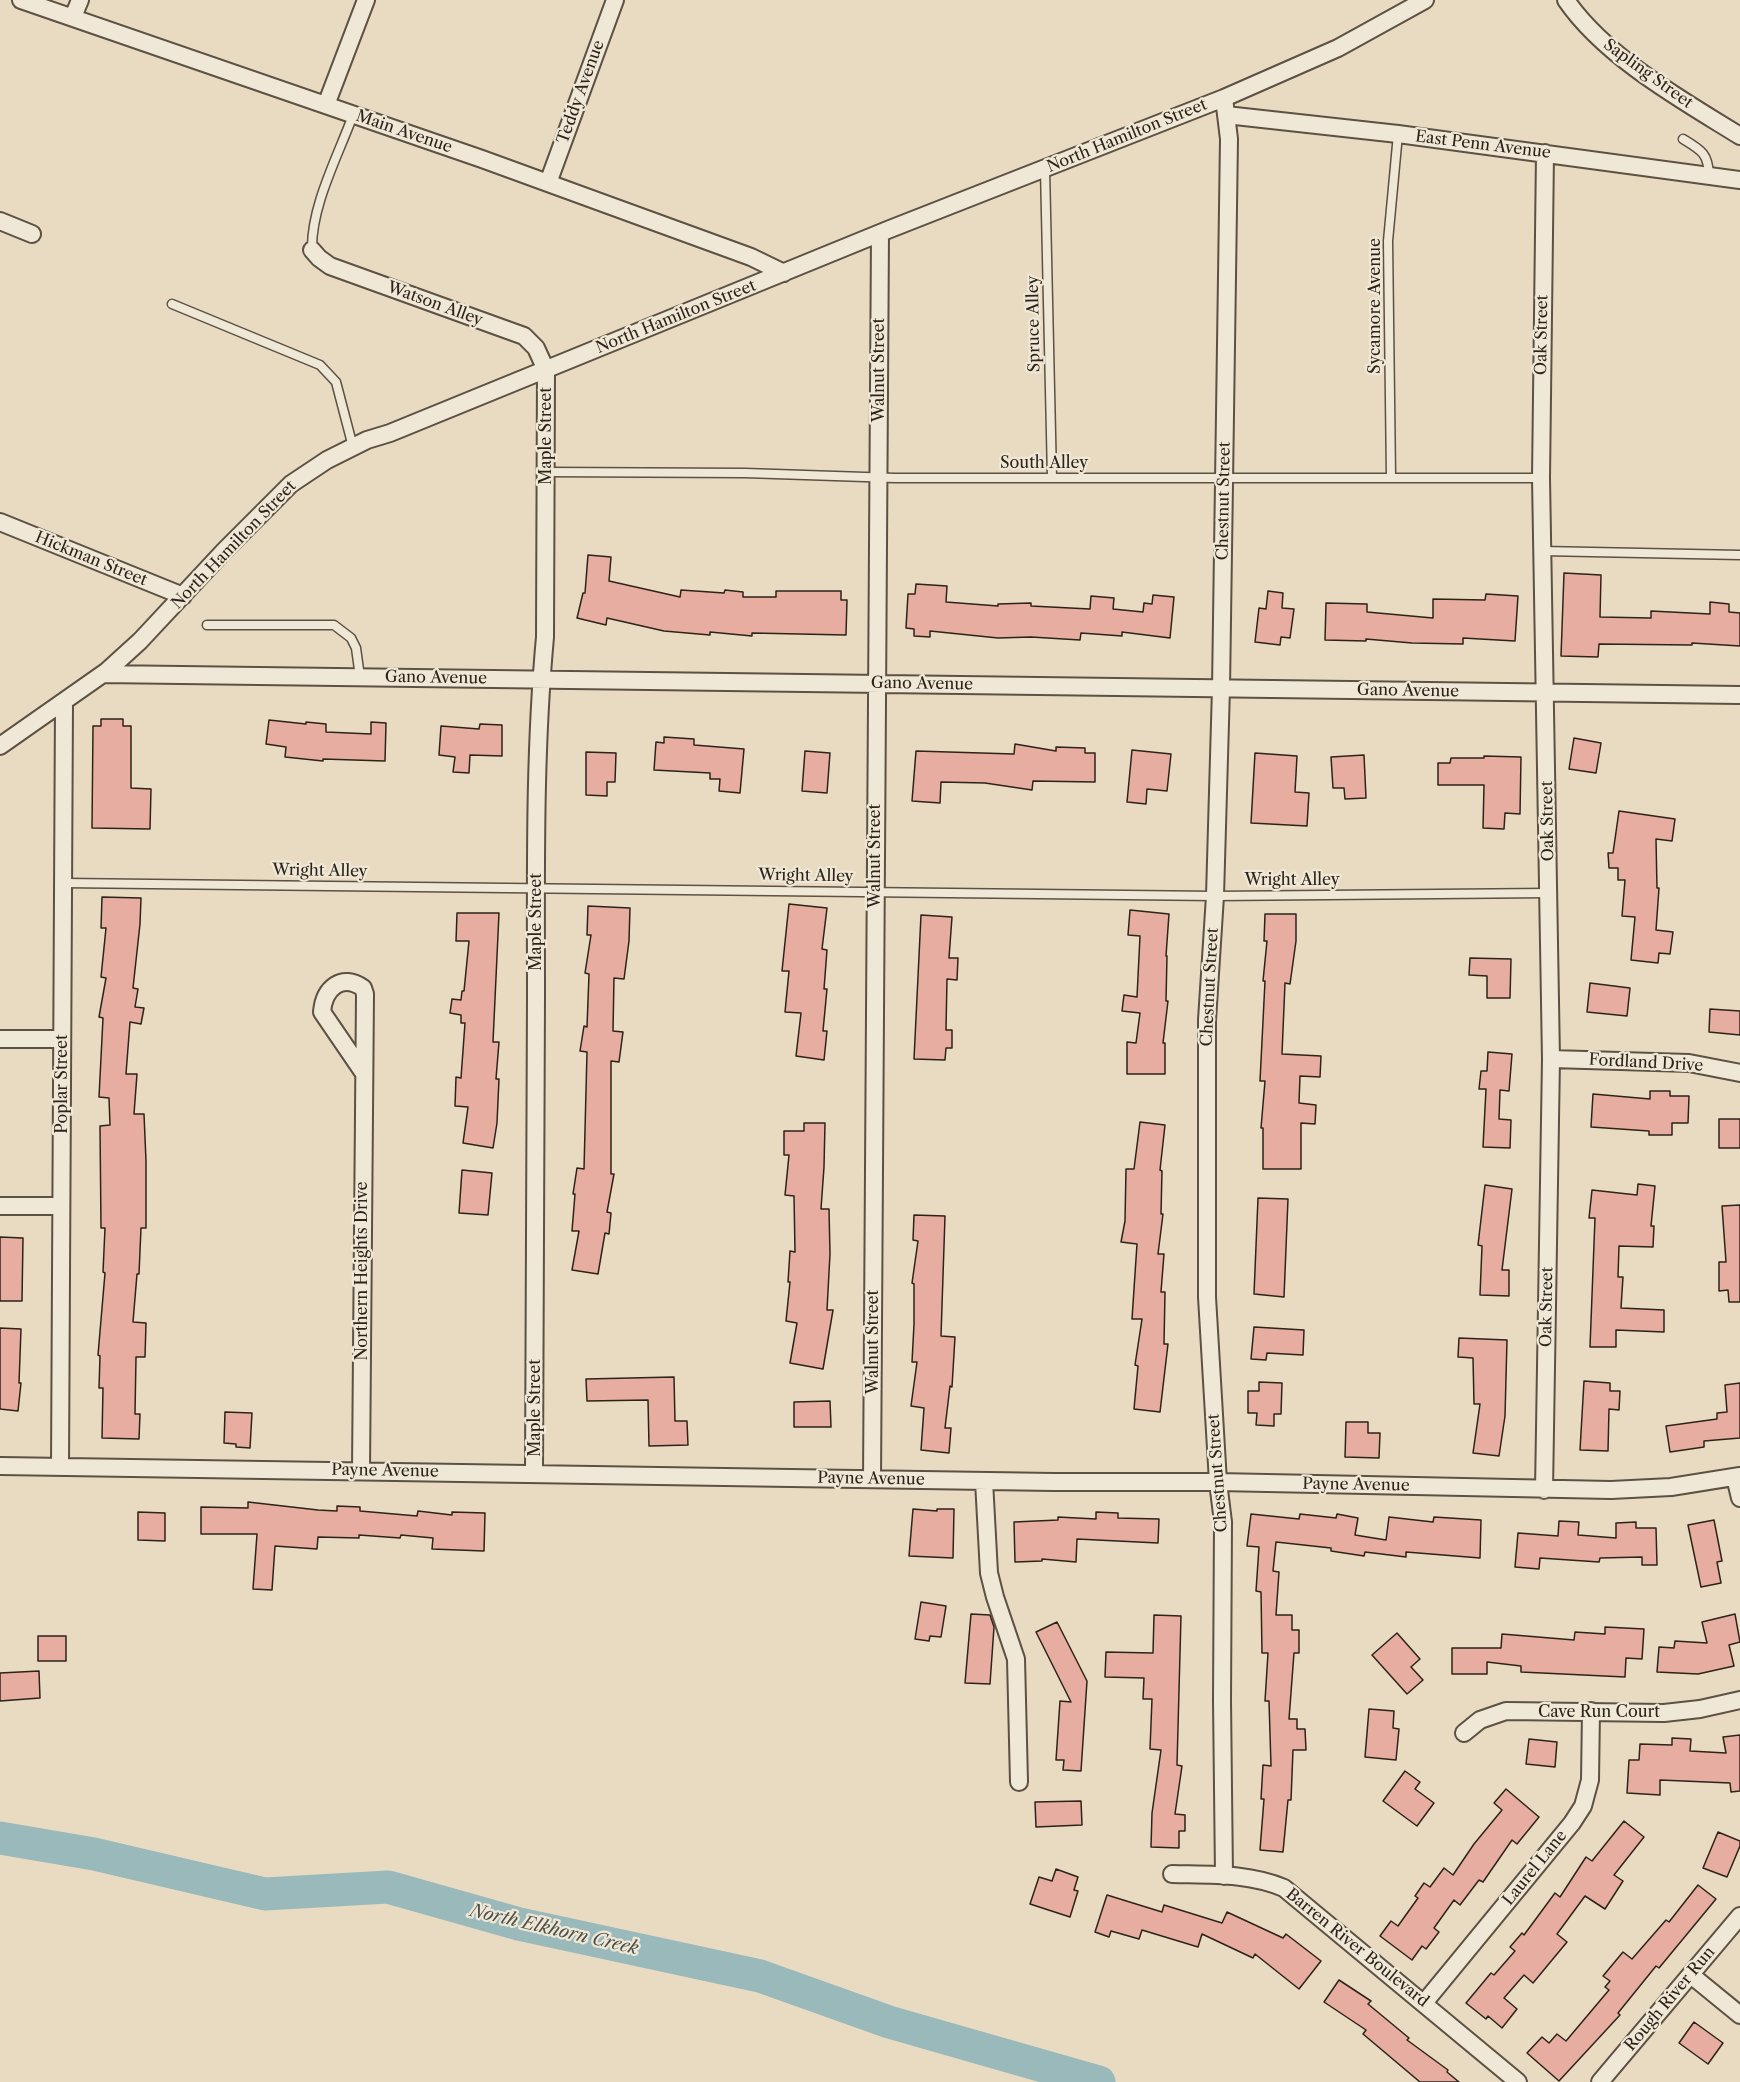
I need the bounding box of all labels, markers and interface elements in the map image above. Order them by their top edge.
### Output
street label: Sapling Street [1600,35,1696,113]
street label: Teddy Avenue [553,38,609,146]
street label: North Hamilton Street [1044,95,1210,177]
street label: Main Avenue [353,107,455,157]
street label: East Penn Avenue [1414,127,1552,163]
street label: Sycamore Avenue [1365,238,1385,374]
street label: North Hamilton Street [593,276,759,358]
street label: Spruce Alley [1024,276,1044,372]
street label: Watson Alley [385,278,485,330]
street label: Oak Street [1532,295,1552,375]
street label: Walnut Street [869,318,889,422]
street label: Maple Street [536,387,556,485]
street label: Chestnut Street [1213,441,1235,561]
street label: South Alley [1000,453,1088,473]
street label: North Hamilton Street [168,477,300,613]
street label: Hickman Street [32,528,150,590]
street label: Gano Avenue [385,668,487,688]
street label: Gano Avenue [871,674,973,694]
street label: Gano Avenue [1357,681,1459,701]
street label: Oak Street [1538,781,1558,861]
street label: Walnut Street [865,804,885,908]
street label: Wright Alley [272,861,368,881]
street label: Wright Alley [758,866,854,886]
street label: Wright Alley [1244,870,1340,890]
street label: Maple Street [526,873,546,971]
street label: Chestnut Street [1197,927,1223,1047]
street label: Poplar Street [52,1034,72,1134]
street label: Fordland Drive [1588,1050,1704,1076]
street label: Northern Heights Drive [352,1181,372,1361]
street label: Oak Street [1537,1267,1557,1347]
street label: Walnut Street [863,1290,883,1394]
street label: Maple Street [525,1359,545,1457]
street label: Chestnut Street [1204,1413,1232,1533]
street label: Payne Avenue [331,1460,439,1482]
street label: Payne Avenue [817,1468,925,1490]
street label: Payne Avenue [1302,1474,1410,1496]
street label: Cave Run Court [1538,1702,1660,1722]
street label: Laurel Lane [1499,1827,1571,1909]
street label: Barren River Boulevard [1282,1885,1432,2011]
water label: North Elkhorn Creek [468,1900,640,1960]
street label: Rough River Run [1621,1943,1719,2055]

